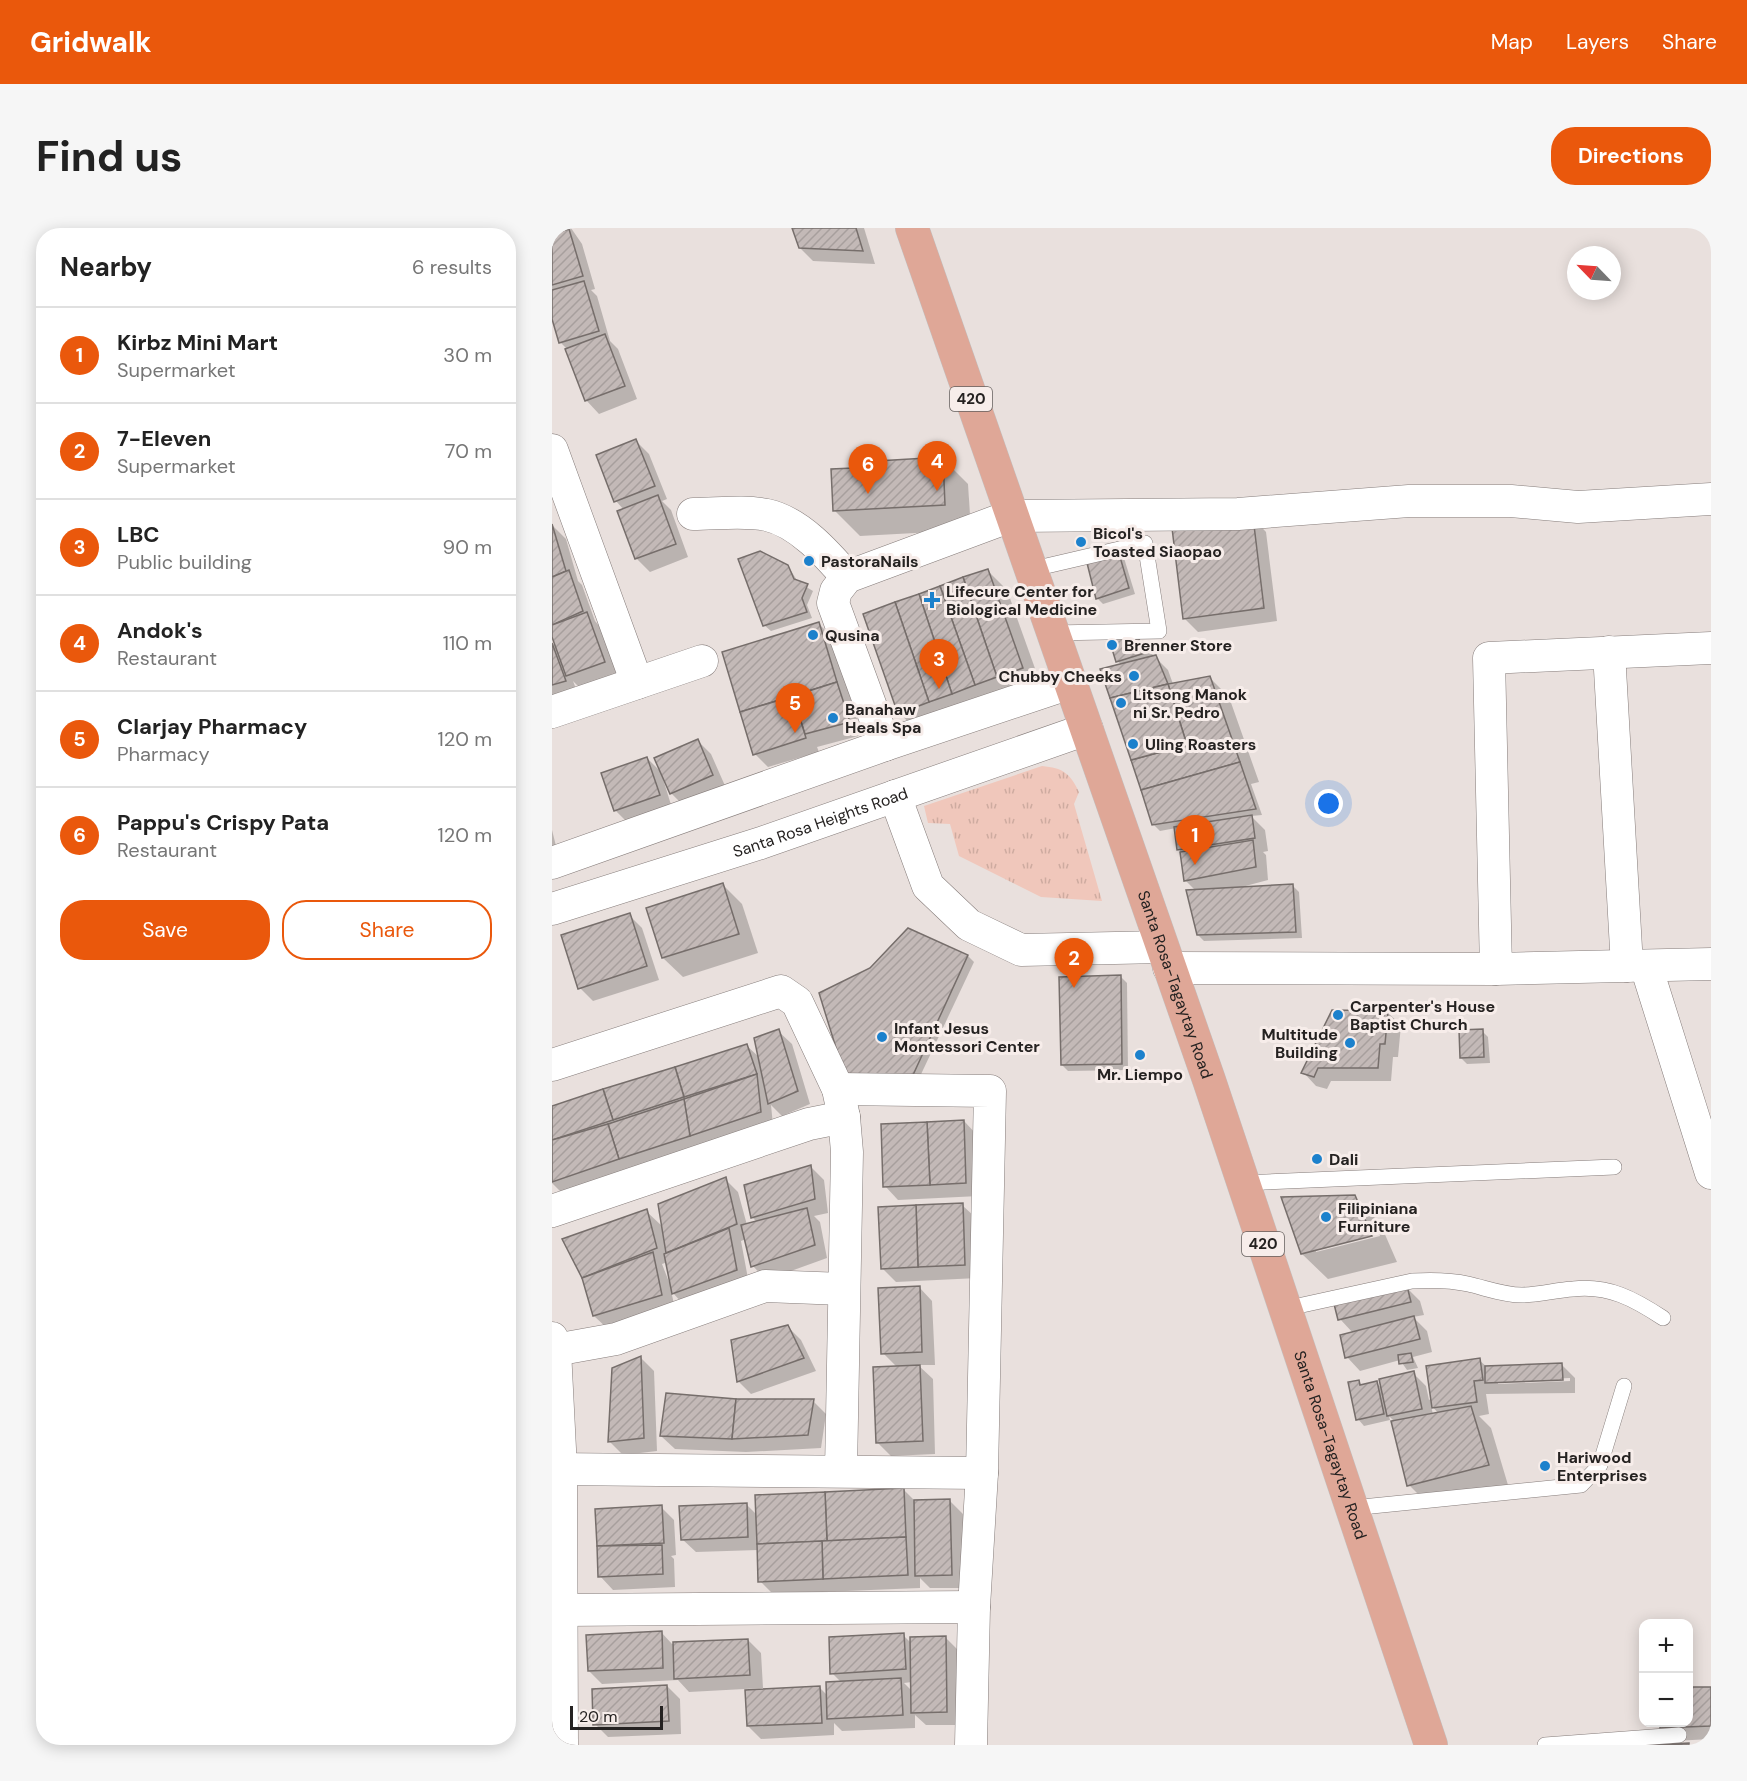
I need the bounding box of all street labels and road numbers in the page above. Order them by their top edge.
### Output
road number: 420 [950,387,992,411]
street label: Santa Rosa Heights Road [730,782,911,862]
street label: Santa Rosa-Tagaytay Road [1133,888,1218,1081]
road number: 420 [1242,1232,1284,1256]
street label: Santa Rosa-Tagaytay Road [1289,1348,1372,1542]

